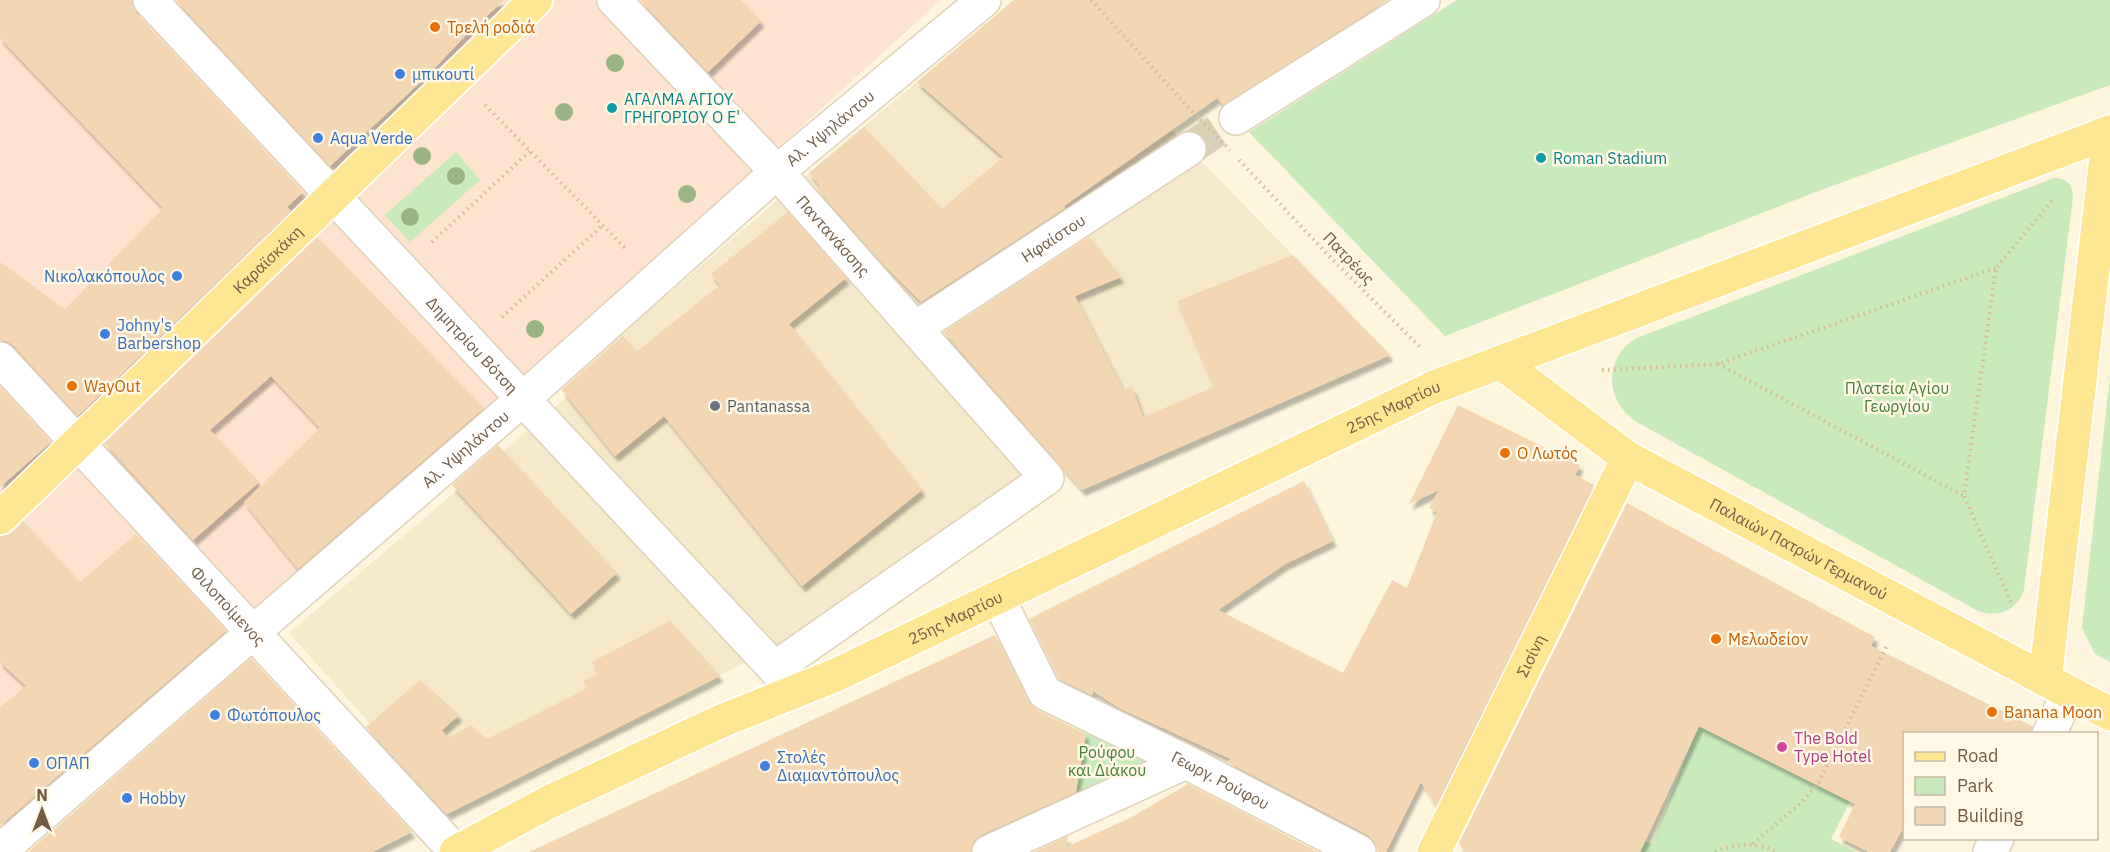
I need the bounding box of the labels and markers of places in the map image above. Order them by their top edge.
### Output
place label: Τρελή ροδιά [447,17,535,37]
marker: Τρελή ροδιά [428,20,442,34]
place label: μπικουτί [412,64,475,84]
marker: μπικουτί [393,67,407,81]
place label: ΑΓΑΛΜΑ ΑΓΙΟΥ ΓΡΗΓΟΡΙΟΥ Ο Ε' [624,89,740,127]
marker: ΑΓΑΛΜΑ ΑΓΙΟΥ ΓΡΗΓΟΡΙΟΥ Ο Ε' [605,101,619,115]
place label: Aqua Verde [330,128,413,148]
marker: Aqua Verde [311,131,325,145]
place label: Roman Stadium [1553,148,1667,168]
marker: Roman Stadium [1534,151,1548,165]
place label: Νικολακόπουλος [44,266,165,286]
marker: Νικολακόπουλος [170,269,184,283]
place label: Johny's Barbershop [117,315,201,353]
marker: Johny's Barbershop [98,327,112,341]
place label: WayOut [84,376,141,396]
marker: WayOut [65,379,79,393]
place label: Pantanassa [727,396,810,416]
marker: Pantanassa [708,399,722,413]
place label: Ο Λωτός [1517,443,1578,463]
marker: Ο Λωτός [1498,446,1512,460]
place label: Μελωδείον [1728,629,1808,649]
marker: Μελωδείον [1709,632,1723,646]
place label: Banana Moon [2004,702,2102,722]
place label: Φωτόπουλος [227,705,321,725]
marker: Banana Moon [1985,705,1999,719]
marker: Φωτόπουλος [208,708,222,722]
place label: The Bold Type Hotel [1794,728,1871,766]
marker: The Bold Type Hotel [1775,740,1789,754]
place label: Στολές Διαμαντόπουλος [777,747,899,785]
place label: ΟΠΑΠ [46,753,90,773]
marker: ΟΠΑΠ [27,756,41,770]
marker: Στολές Διαμαντόπουλος [758,759,772,773]
place label: Hobby [139,788,186,808]
marker: Hobby [120,791,134,805]

